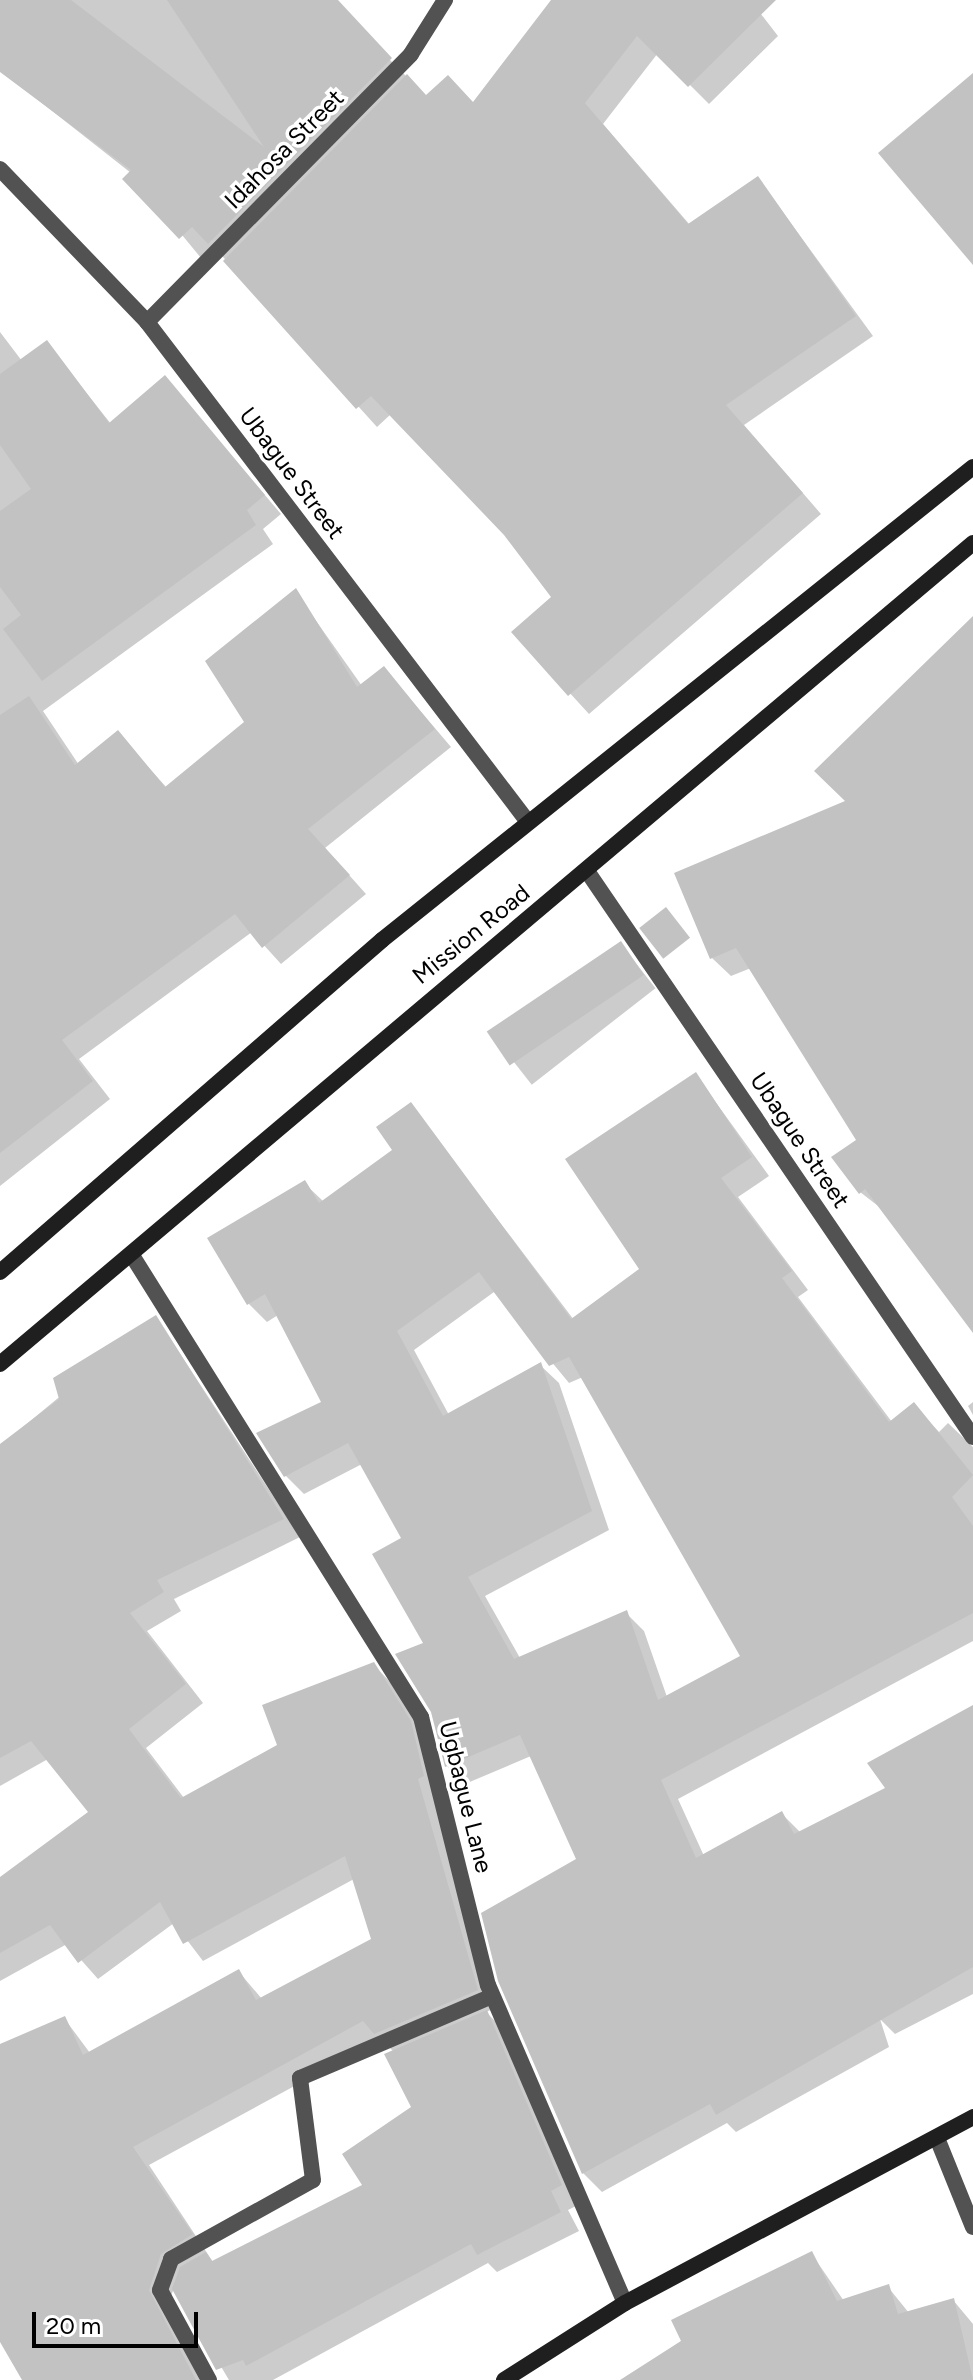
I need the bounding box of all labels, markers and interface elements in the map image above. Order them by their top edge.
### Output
street label: Idahosa Street [218,83,350,215]
street label: Ubague Street [233,402,351,544]
street label: Mission Road [407,878,535,990]
street label: Ubague Street [744,1067,856,1213]
street label: Ugbague Lane [433,1718,499,1876]
scale bar [36,2296,202,2346]
text: 20 m [46,2311,101,2340]

